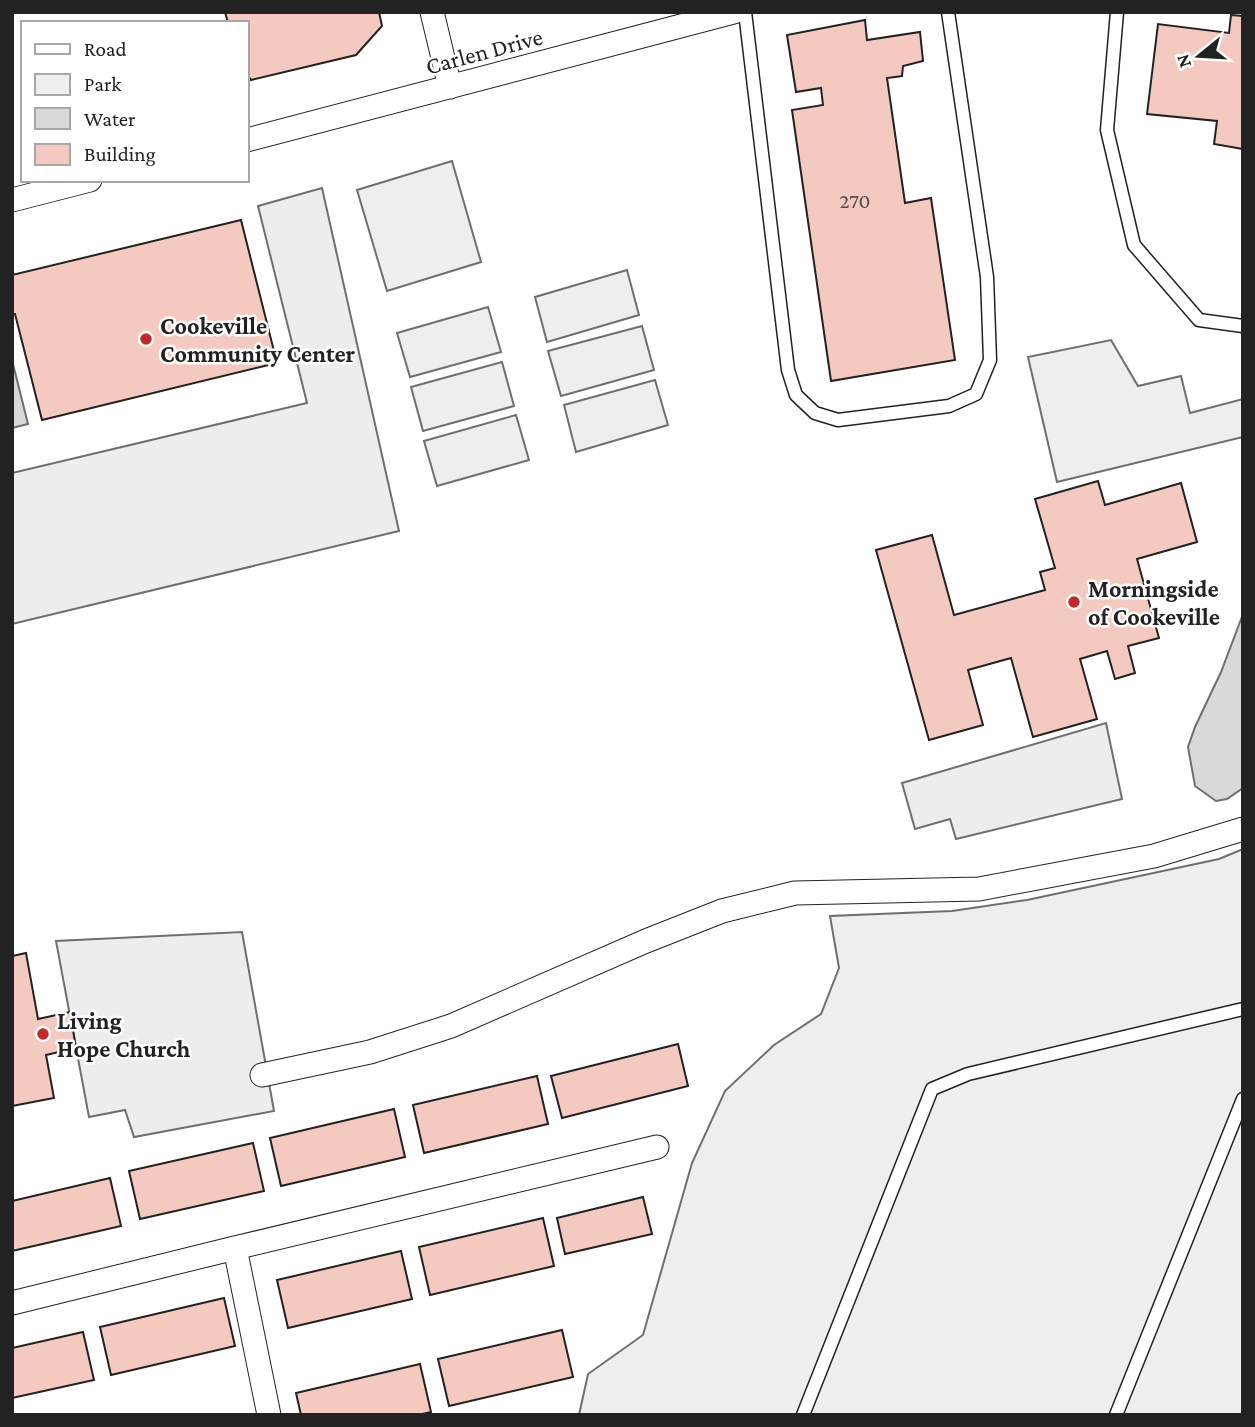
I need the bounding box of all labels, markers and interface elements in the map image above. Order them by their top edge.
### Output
legend [21,21,248,182]
north arrow [1164,21,1234,91]
street label: Carlen Drive [423,22,545,80]
text: Road [84,37,127,61]
text: N [1171,52,1195,71]
text: Park [84,72,121,96]
text: Water [84,107,136,131]
text: Building [84,142,156,166]
house number: 270 [840,189,870,213]
place label: Cookeville Community Center [160,312,356,367]
marker: Cookeville Community Center [138,331,154,347]
place label: Morningside of Cookeville [1088,575,1220,630]
marker: Morningside of Cookeville [1066,594,1082,610]
place label: Living Hope Church [57,1007,191,1062]
marker: Living Hope Church [35,1026,51,1042]

